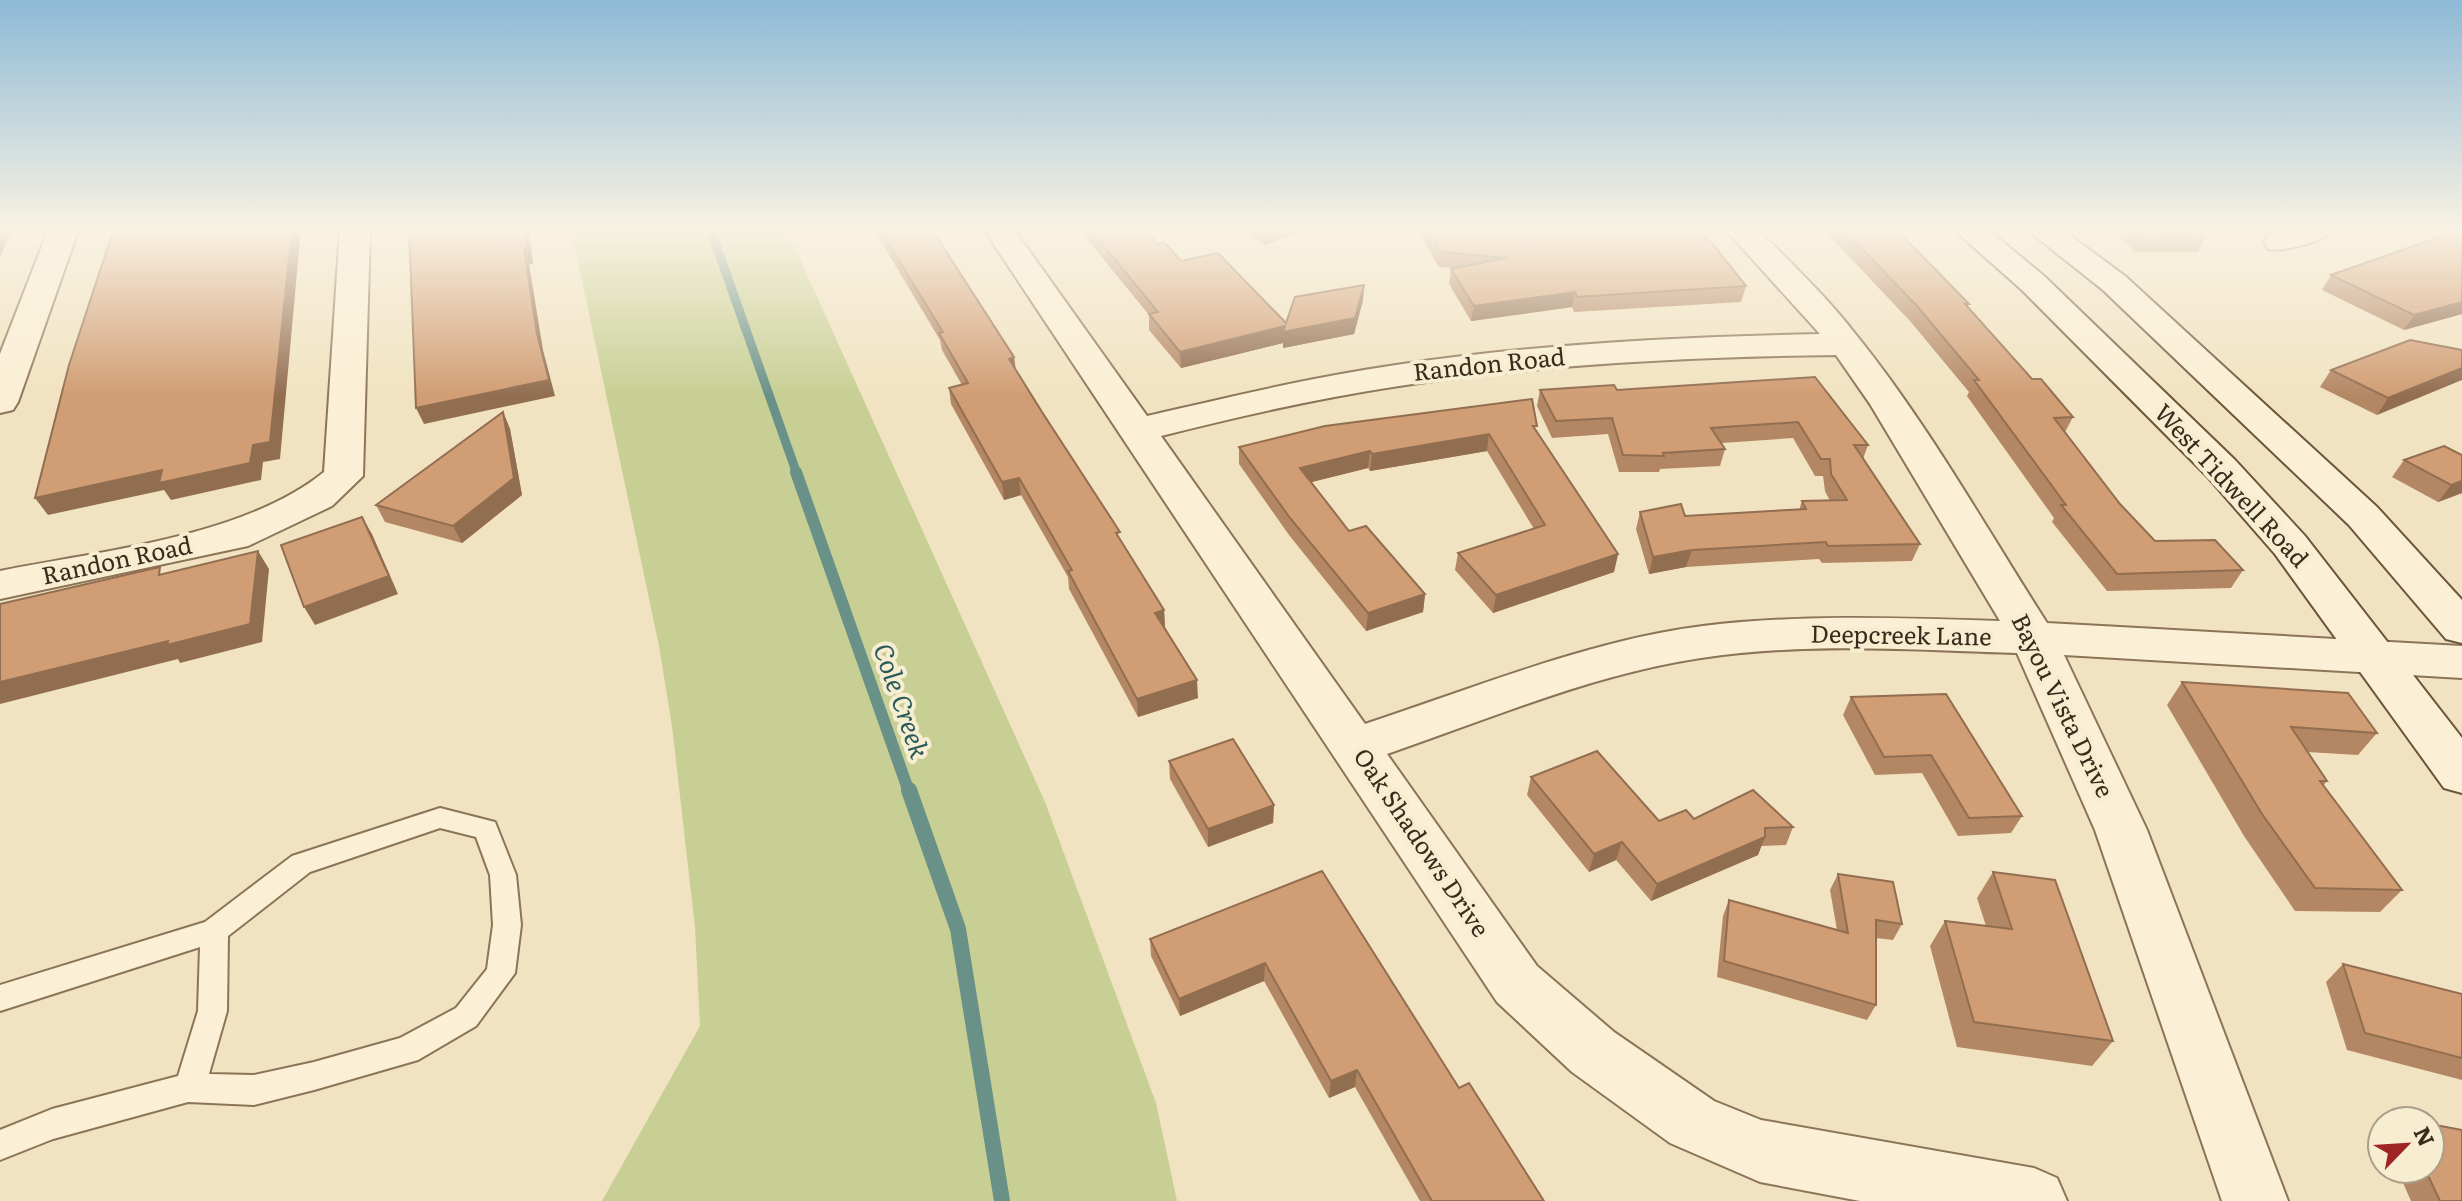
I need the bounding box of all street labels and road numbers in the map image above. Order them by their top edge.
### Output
street label: Randon Road [1411,337,1567,388]
street label: West Tidwell Road [2148,395,2318,574]
street label: Randon Road [38,526,195,592]
street label: Bayou Vista Drive [2004,607,2124,803]
street label: Deepcreek Lane [1810,614,1992,653]
street label: Oak Shadows Drive [1347,740,1499,943]

